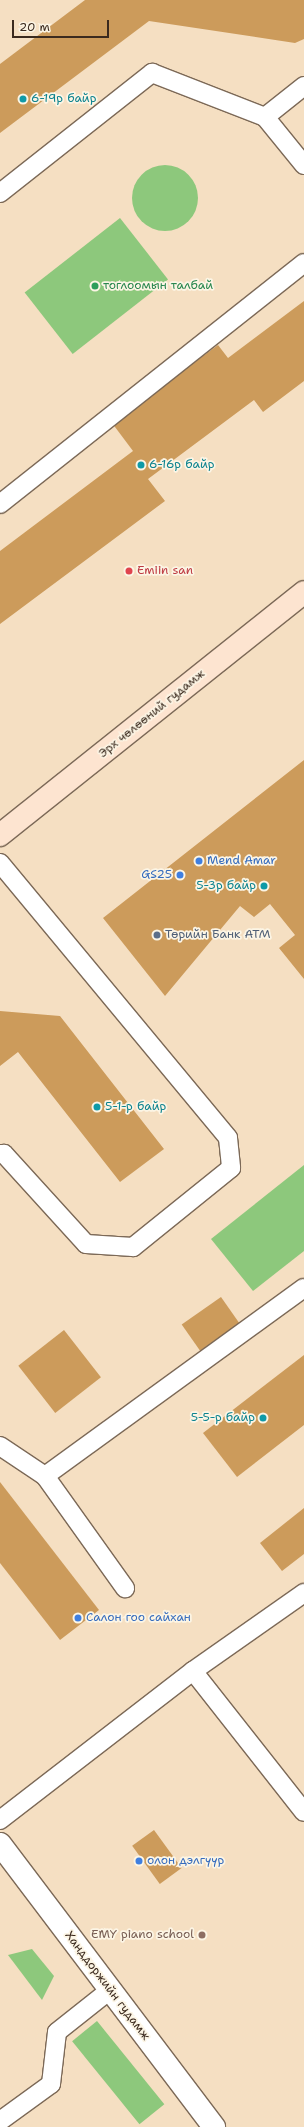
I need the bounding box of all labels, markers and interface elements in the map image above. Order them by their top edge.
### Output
scale bar [14,12,111,38]
text: 20 m [19,19,50,35]
place label: 6-19р байр [31,92,96,106]
marker: 6-19р байр [18,94,28,104]
place label: тоглоомын талбай [103,279,213,293]
marker: тоглоомын талбай [90,281,100,291]
place label: 6-16р байр [149,458,214,472]
marker: 6-16р байр [136,460,146,470]
place label: Emiin san [137,564,193,578]
marker: Emiin san [124,566,134,576]
street label: Эрх чөлөөний гудамж [96,667,208,761]
place label: Mend Amar [207,854,276,868]
marker: Mend Amar [194,856,204,866]
place label: GS25 [141,868,172,882]
marker: GS25 [175,870,185,880]
place label: 5-3р байр [196,879,256,893]
marker: 5-3р байр [259,881,269,891]
place label: Төрийн Банк АТМ [165,928,271,942]
marker: Төрийн Банк АТМ [152,930,162,940]
place label: 5-1-р байр [105,1100,166,1114]
marker: 5-1-р байр [92,1102,102,1112]
place label: 5-5-р байр [191,1411,255,1425]
marker: 5-5-р байр [258,1413,268,1423]
place label: Салон гоо сайхан [86,1611,191,1625]
marker: Салон гоо сайхан [73,1613,83,1623]
place label: олон дэлгүүр [147,1854,224,1868]
marker: олон дэлгүүр [134,1856,144,1866]
place label: EMY piano school [91,1928,194,1942]
street label: Ханддоржийн гудамж [61,1929,153,2043]
marker: EMY piano school [197,1930,207,1940]

